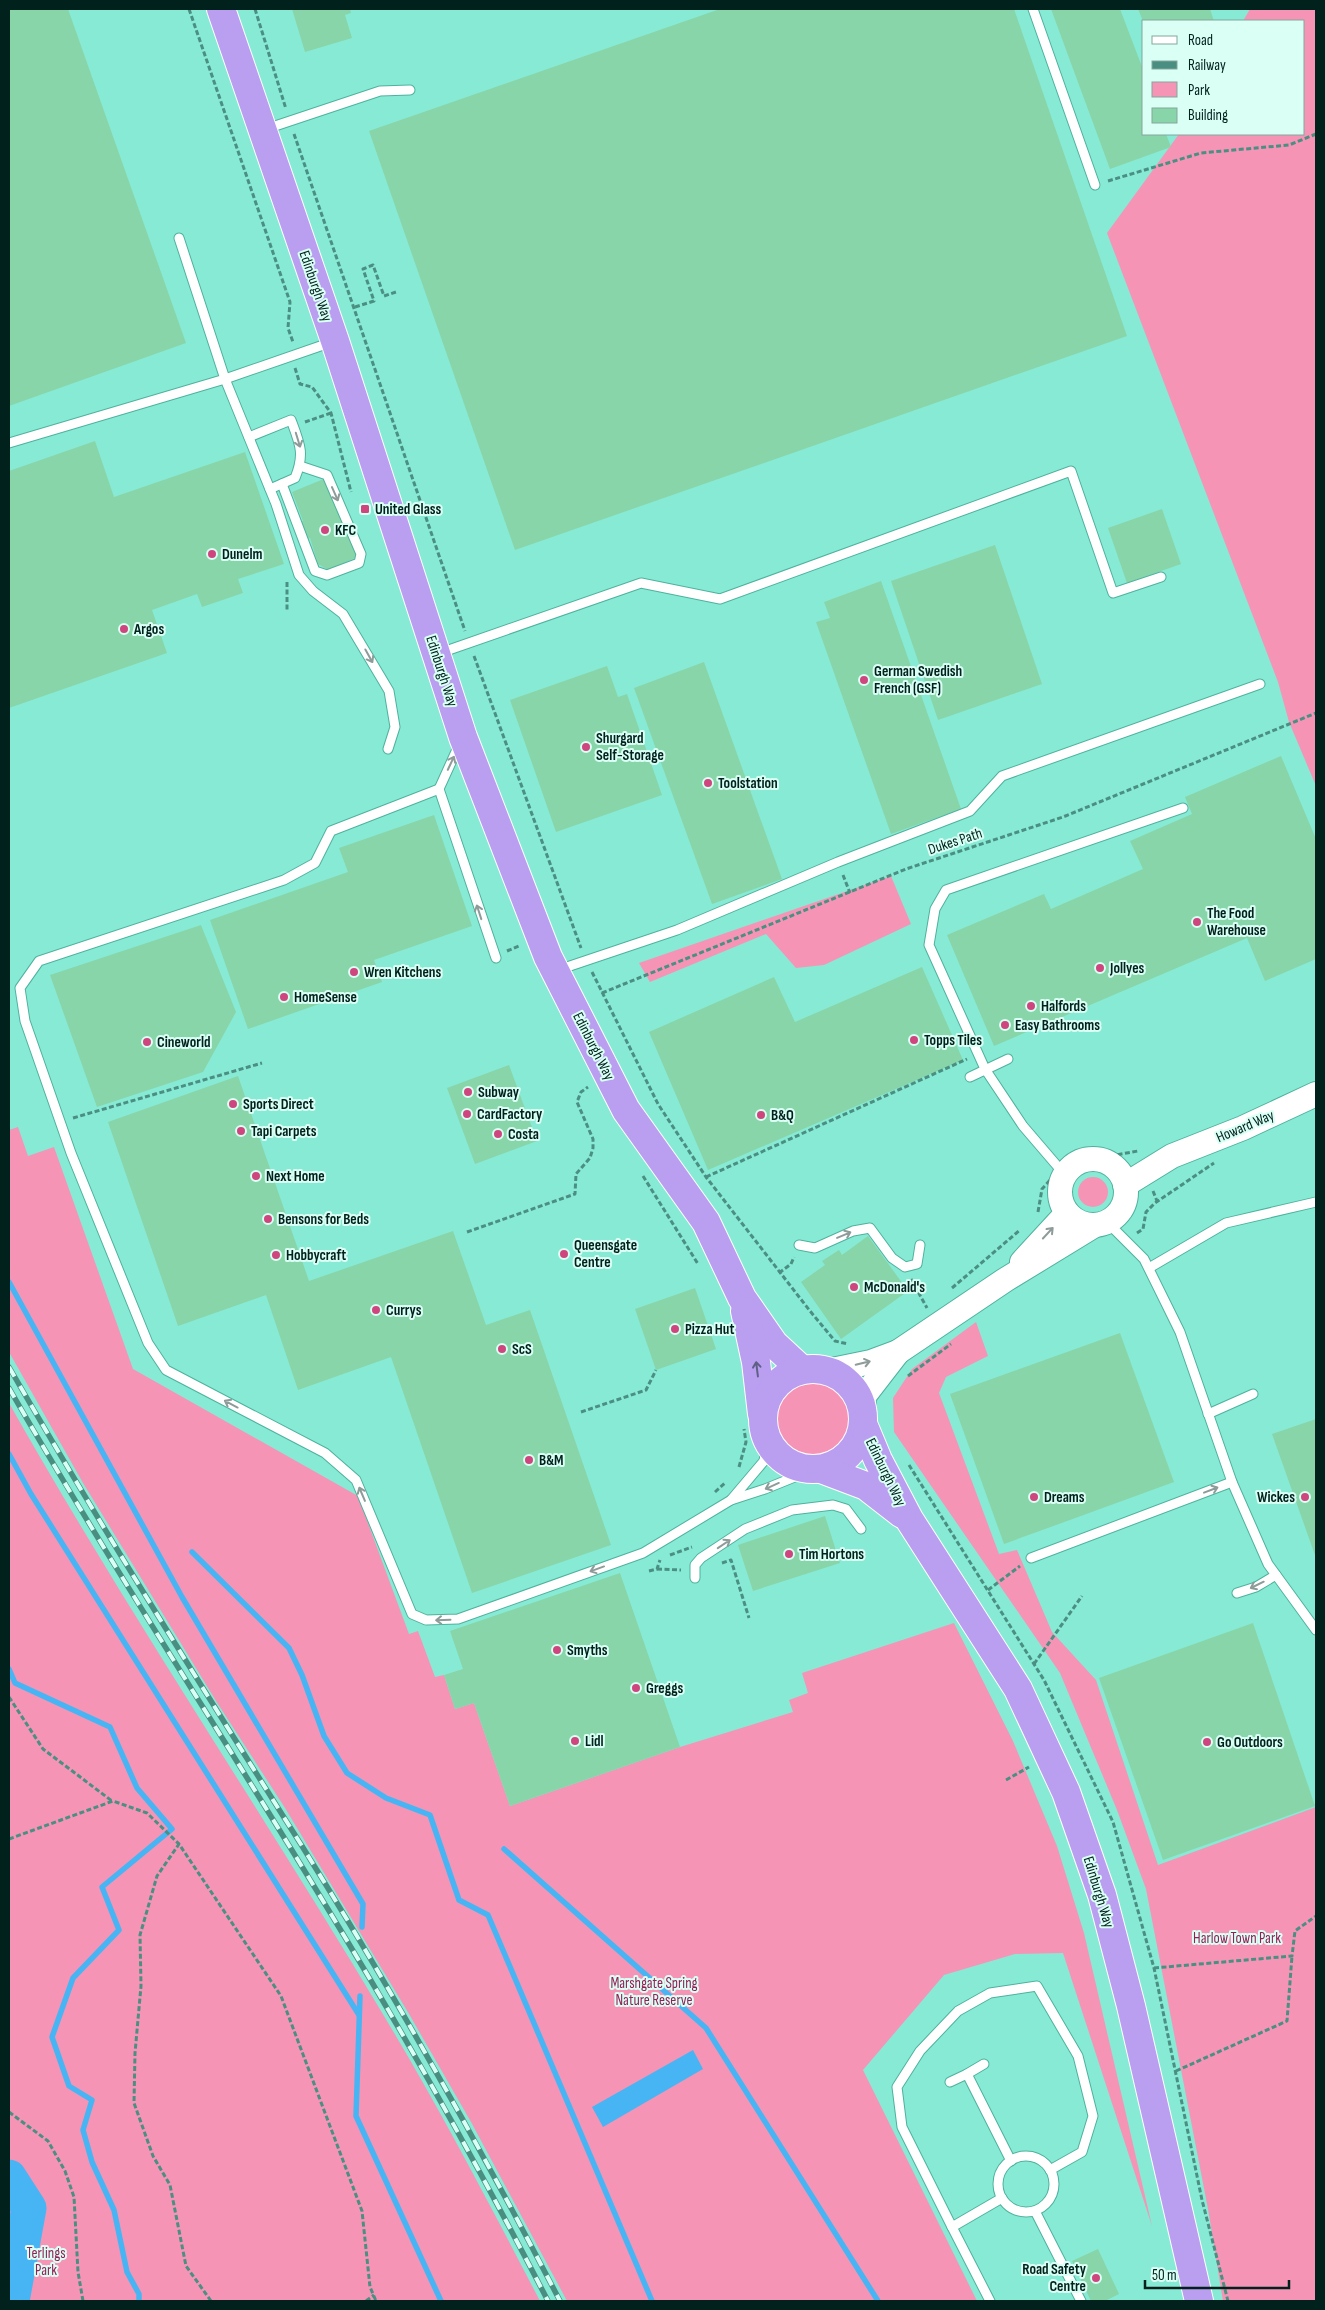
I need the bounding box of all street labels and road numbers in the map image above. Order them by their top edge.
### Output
street label: Edinburgh Way [295,248,337,324]
street label: Edinburgh Way [421,633,462,709]
street label: Dukes Path [926,824,985,859]
street label: Edinburgh Way [568,1009,619,1083]
street label: Howard Way [1213,1106,1277,1147]
street label: Edinburgh Way [861,1435,910,1510]
street label: Edinburgh Way [1079,1854,1118,1930]

